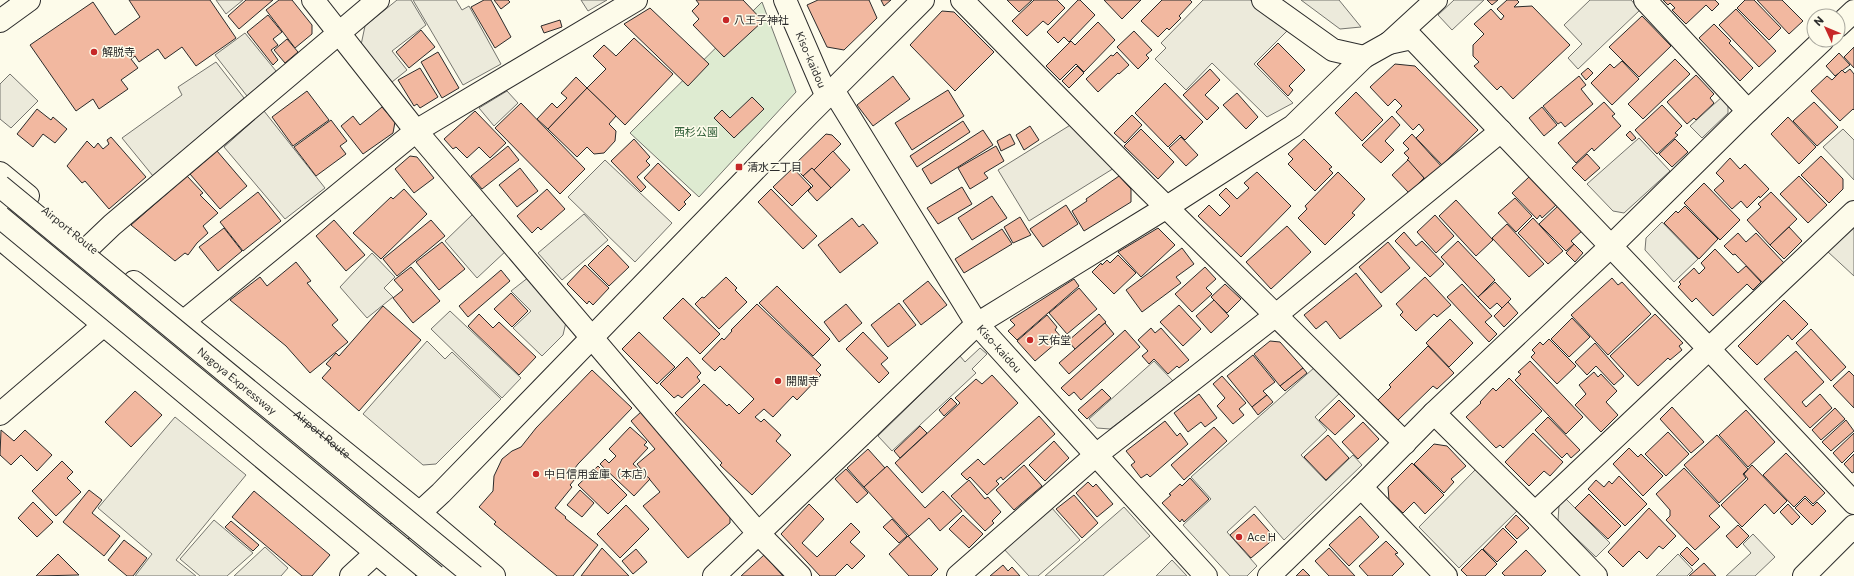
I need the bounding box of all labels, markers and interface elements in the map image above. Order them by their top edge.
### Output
north arrow [1806,8,1846,48]
place label: 八王子神社 [734,13,789,26]
text: N [1811,13,1826,28]
marker: 八王子神社 [721,15,731,25]
street label: Kiso-kaidou [793,29,829,90]
place label: 解脱寺 [102,45,135,58]
marker: 解脱寺 [89,47,99,57]
park label: 西杉公園 [674,125,718,138]
place label: 清水二丁目 [747,160,802,173]
marker: 清水二丁目 [734,162,744,172]
street label: Airport Route [39,203,101,256]
street label: Kiso-kaidou [975,322,1025,375]
place label: 天佑堂 [1038,333,1071,346]
marker: 天佑堂 [1025,335,1035,345]
street label: Nagoya Expressway [195,344,280,417]
place label: 開闡寺 [786,374,819,387]
marker: 開闡寺 [773,376,783,386]
street label: Airport Route [292,407,354,461]
place label: 中日信用金庫（本店） [544,467,654,480]
marker: 中日信用金庫（本店） [531,469,541,479]
place label: Ace H [1247,530,1276,543]
marker: Ace H [1234,532,1244,542]

